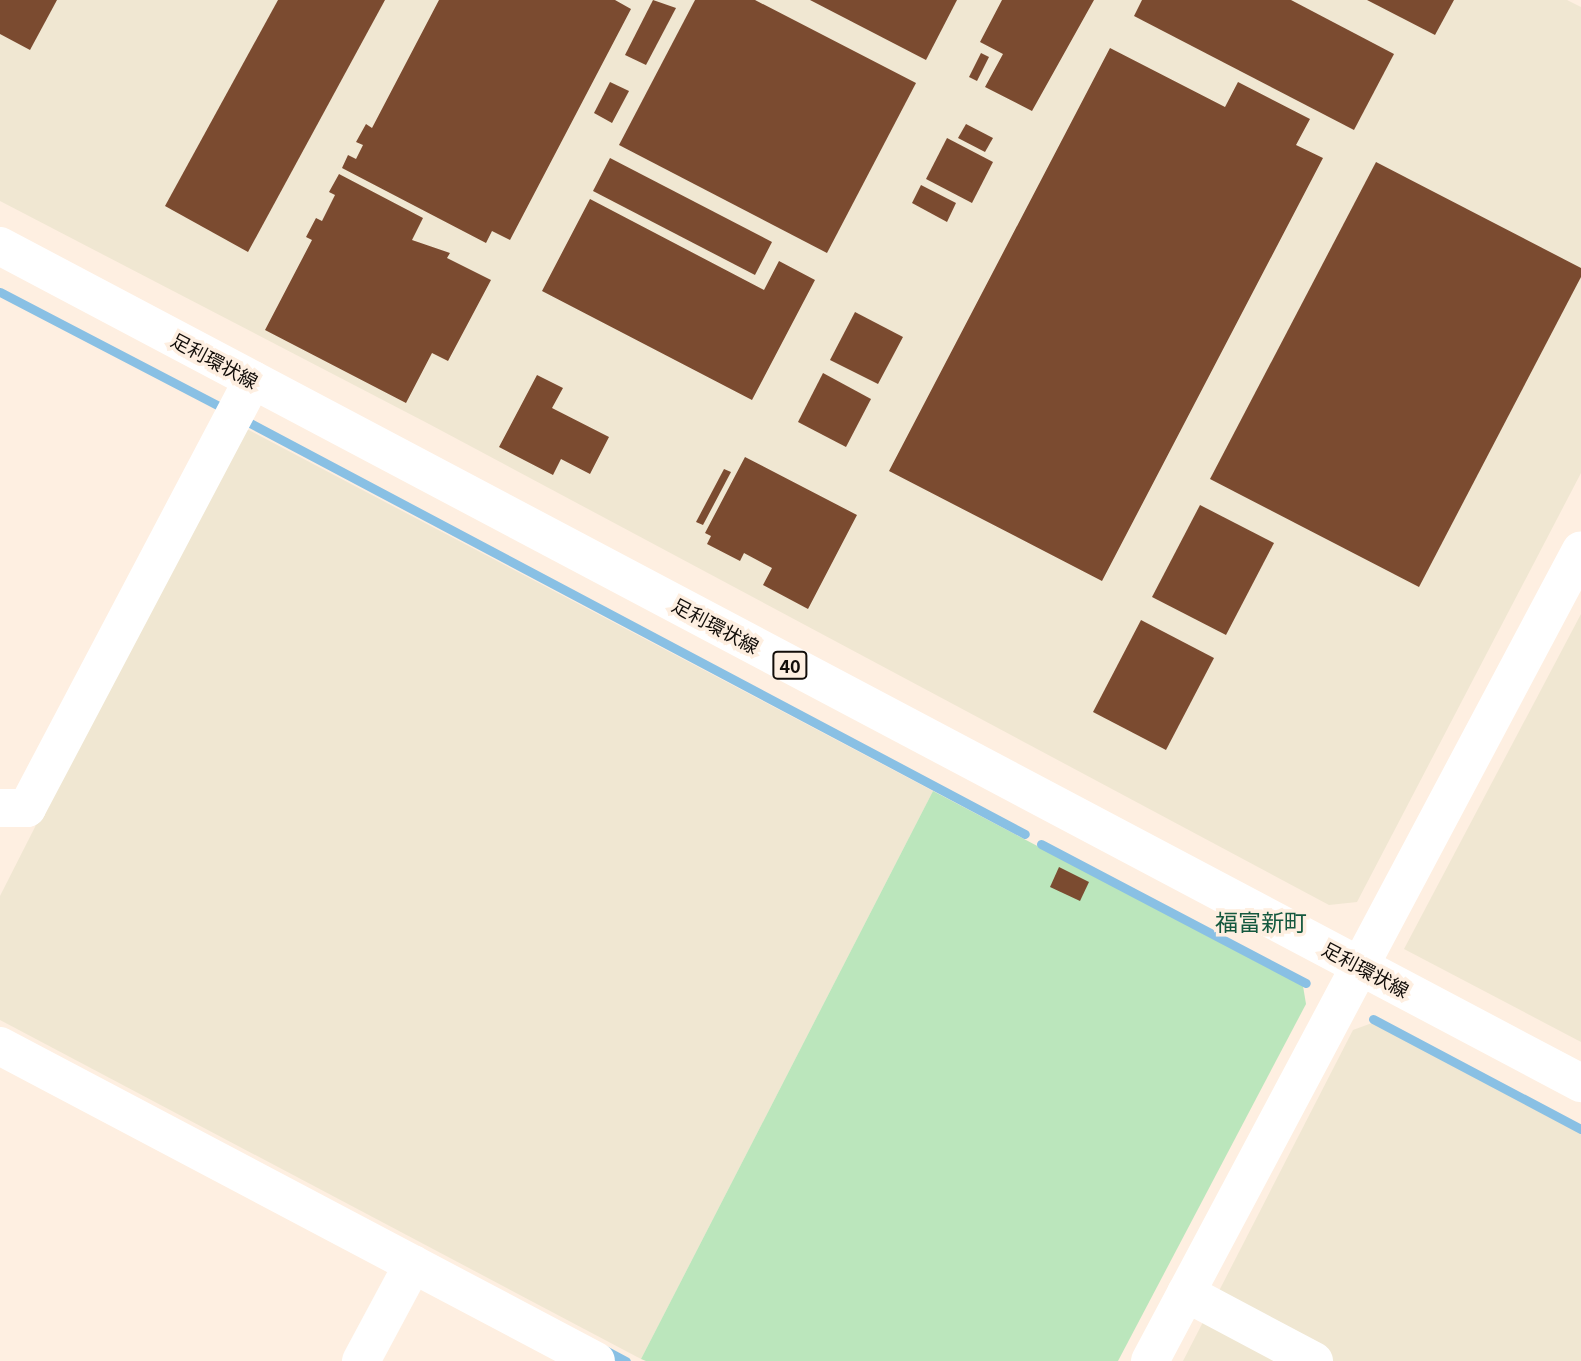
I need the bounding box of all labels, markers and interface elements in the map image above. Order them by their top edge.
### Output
street label: 足利環状線 [168,328,262,392]
street label: 足利環状線 [669,593,763,657]
road number: 40 [771,650,809,680]
district label: 福富新町 [1215,907,1307,935]
street label: 足利環状線 [1319,937,1413,1001]

